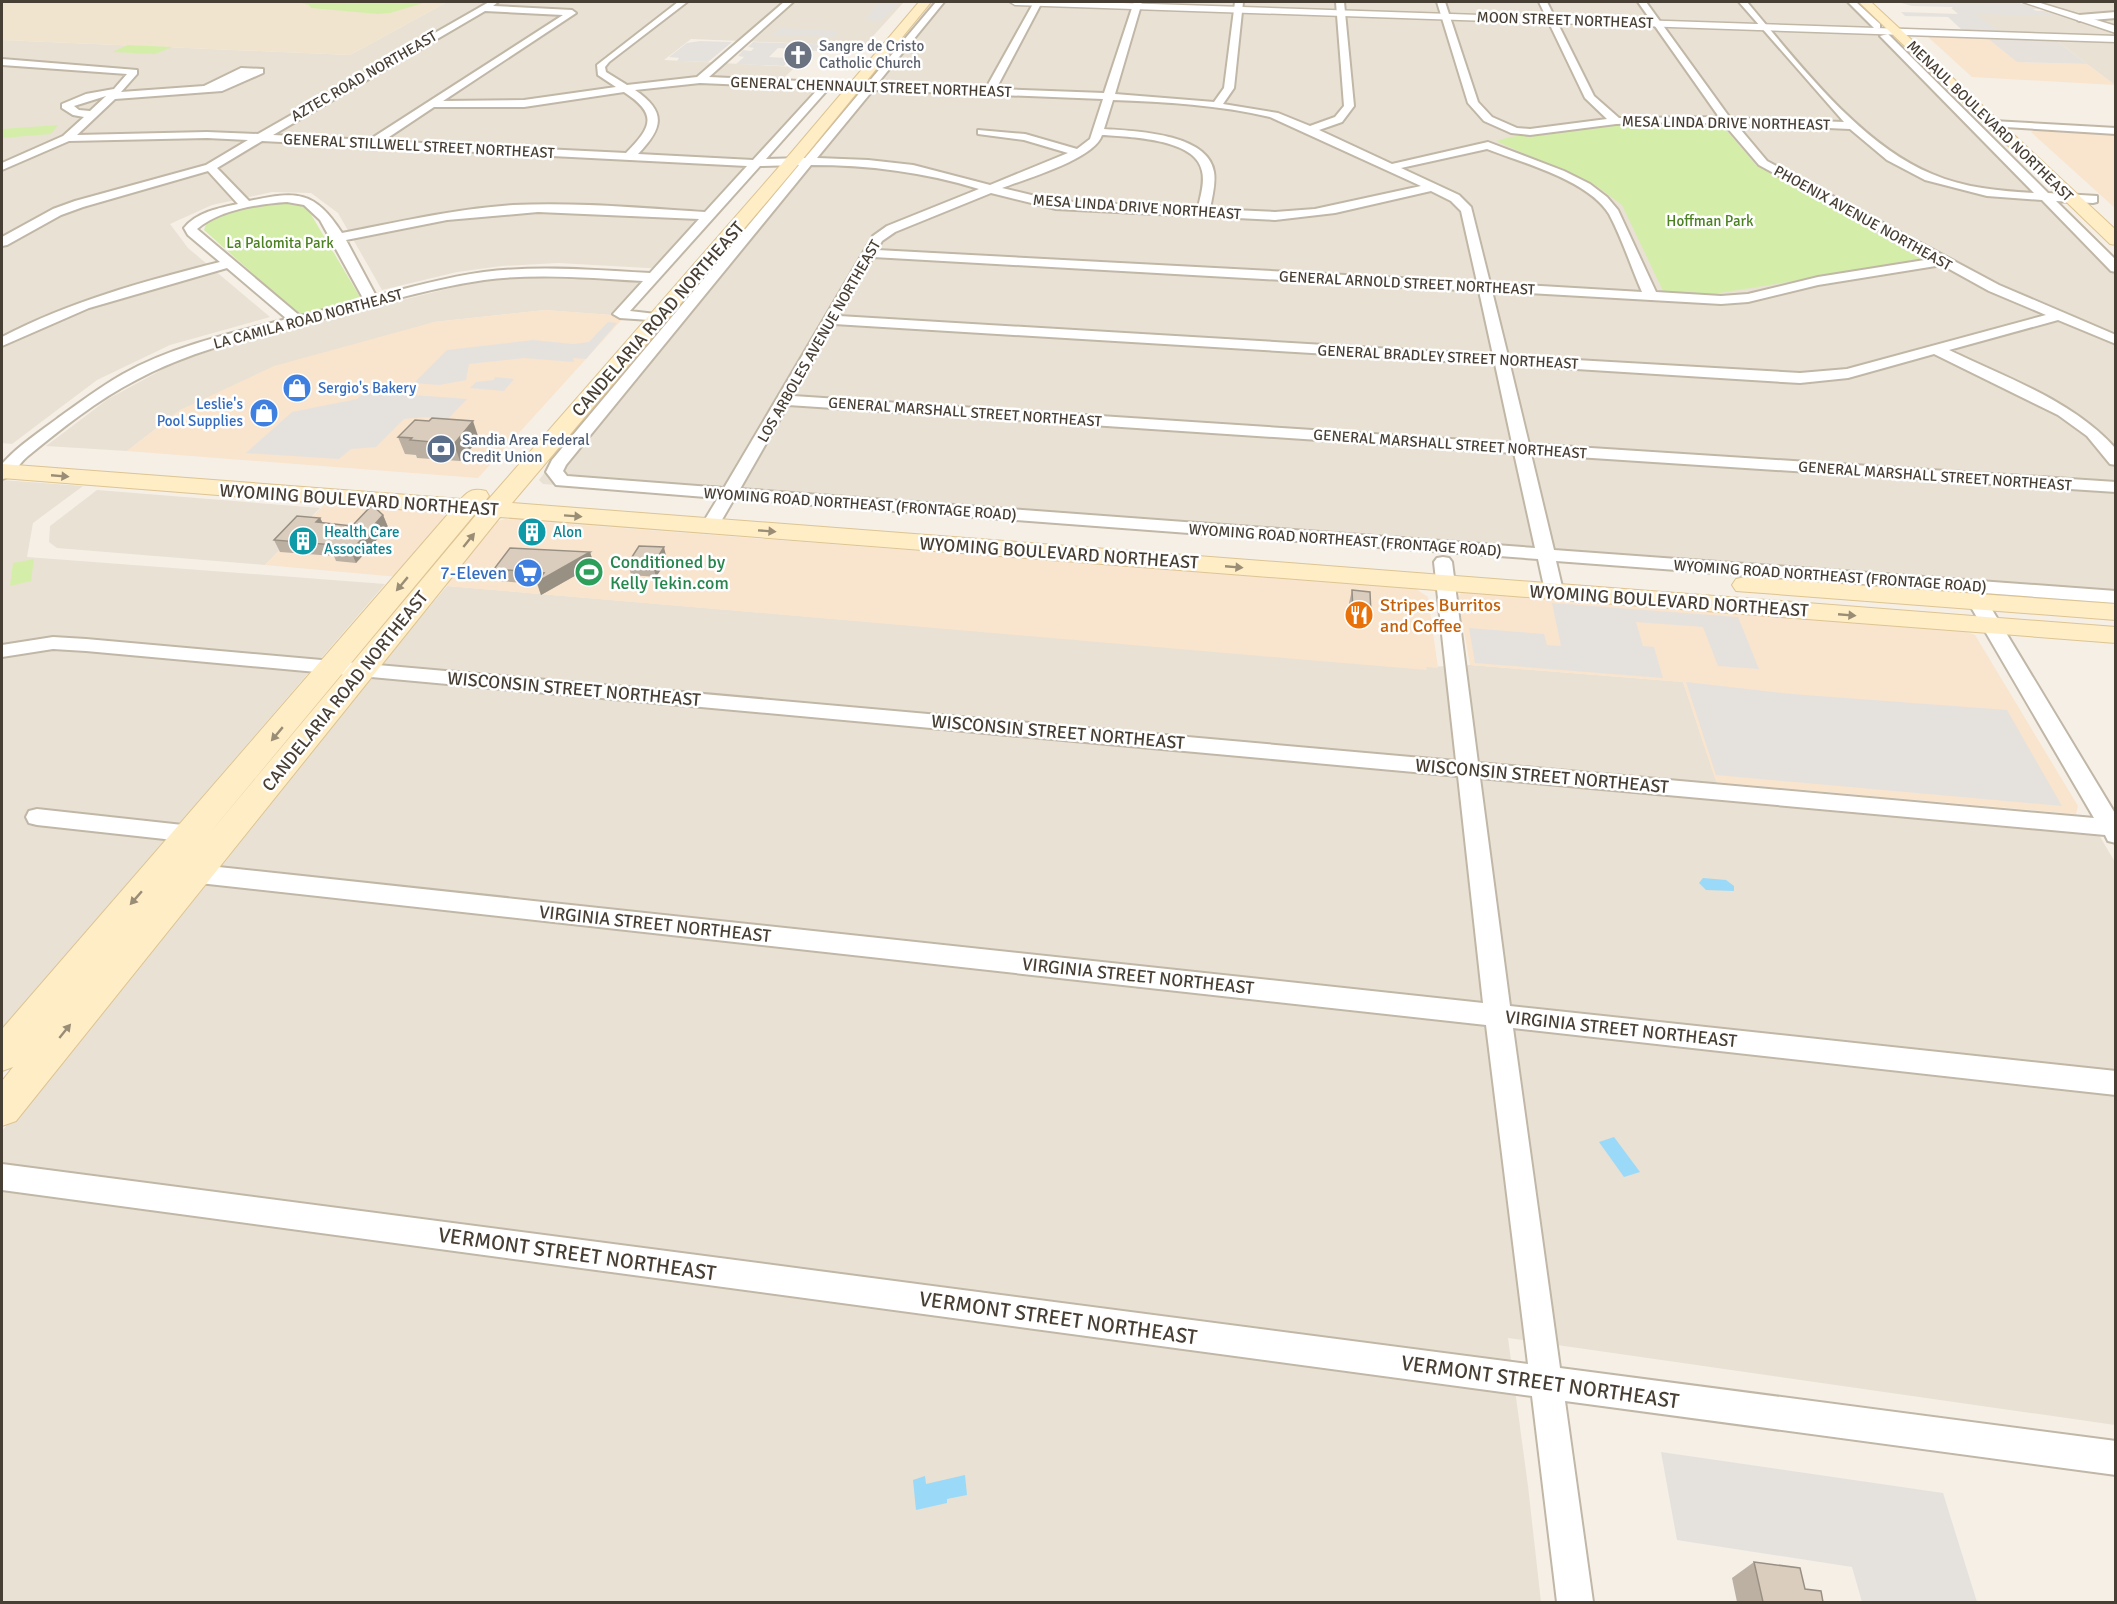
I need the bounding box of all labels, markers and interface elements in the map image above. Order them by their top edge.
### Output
street label: MOON STREET NORTHEAST [1476,8,1654,32]
street label: AZTEC ROAD NORTHEAST [288,26,441,125]
place label: Sangre de Cristo Catholic Church [819,37,924,72]
street label: MENAUL BOULEVARD NORTHEAST [1903,37,2077,206]
church icon: Sangre de Cristo Catholic Church [782,39,814,71]
street label: GENERAL CHENNAULT STREET NORTHEAST [730,73,1012,101]
street label: MESA LINDA DRIVE NORTHEAST [1622,112,1831,134]
street label: GENERAL STILLWELL STREET NORTHEAST [283,130,556,162]
street label: PHOENIX AVENUE NORTHEAST [1771,162,1956,275]
street label: MESA LINDA DRIVE NORTHEAST [1032,191,1242,223]
park label: Hoffman Park [1666,212,1754,230]
street label: CANDELARIA ROAD NORTHEAST [567,217,749,421]
park label: La Palomita Park [226,234,334,252]
street label: LOS ARBOLES AVENUE NORTHEAST [754,236,885,445]
street label: GENERAL ARNOLD STREET NORTHEAST [1279,267,1536,299]
street label: LA CAMILA ROAD NORTHEAST [211,285,405,353]
street label: GENERAL BRADLEY STREET NORTHEAST [1317,341,1580,373]
shop icon: Sergio's Bakery [281,372,313,404]
place label: Sergio's Bakery [318,379,416,397]
street label: GENERAL MARSHALL STREET NORTHEAST [828,393,1103,431]
place label: Leslie's Pool Supplies [157,395,243,430]
shop icon: Leslie's Pool Supplies [248,397,280,429]
street label: GENERAL MARSHALL STREET NORTHEAST [1313,425,1588,463]
place label: Sandia Area Federal Credit Union [462,431,590,466]
bank icon: Sandia Area Federal Credit Union [425,433,457,465]
street label: GENERAL MARSHALL STREET NORTHEAST [1798,457,2073,495]
one-way arrow [50,471,69,481]
street label: WYOMING BOULEVARD NORTHEAST [219,479,499,521]
street label: WYOMING ROAD NORTHEAST (FRONTAGE ROAD) [703,484,1017,524]
one-way arrow [563,511,582,521]
building icon: Alon [516,516,548,548]
street label: WYOMING ROAD NORTHEAST (FRONTAGE ROAD) [1188,520,1502,560]
place label: Health Care Associates [324,523,399,558]
place label: Alon [553,523,582,541]
building icon: Health Care Associates [287,525,319,557]
one-way arrow [758,526,777,536]
one-way arrow [462,532,474,547]
street label: WYOMING BOULEVARD NORTHEAST [919,532,1199,574]
place label: Conditioned by Kelly Tekin.com [610,551,729,594]
sports icon: Conditioned by Kelly Tekin.com [573,556,605,588]
street label: WYOMING ROAD NORTHEAST (FRONTAGE ROAD) [1673,556,1987,596]
supermarket icon: 7-Eleven [512,557,544,589]
place label: 7-Eleven [440,562,507,584]
one-way arrow [1224,562,1243,572]
one-way arrow [396,576,409,591]
street label: WYOMING BOULEVARD NORTHEAST [1529,580,1809,622]
street label: CANDELARIA ROAD NORTHEAST [257,586,433,796]
place label: Stripes Burritos and Coffee [1380,594,1501,637]
restaurant icon: Stripes Burritos and Coffee [1343,599,1375,631]
one-way arrow [1837,610,1856,620]
street label: WISCONSIN STREET NORTHEAST [446,667,702,711]
street label: WISCONSIN STREET NORTHEAST [930,710,1186,754]
one-way arrow [270,726,283,742]
street label: WISCONSIN STREET NORTHEAST [1414,754,1670,798]
one-way arrow [130,890,143,906]
street label: VIRGINIA STREET NORTHEAST [538,901,772,947]
street label: VIRGINIA STREET NORTHEAST [1021,953,1255,999]
street label: VIRGINIA STREET NORTHEAST [1504,1006,1738,1052]
one-way arrow [59,1023,72,1039]
street label: VERMONT STREET NORTHEAST [436,1222,718,1286]
street label: VERMONT STREET NORTHEAST [917,1286,1199,1350]
street label: VERMONT STREET NORTHEAST [1399,1350,1681,1414]

